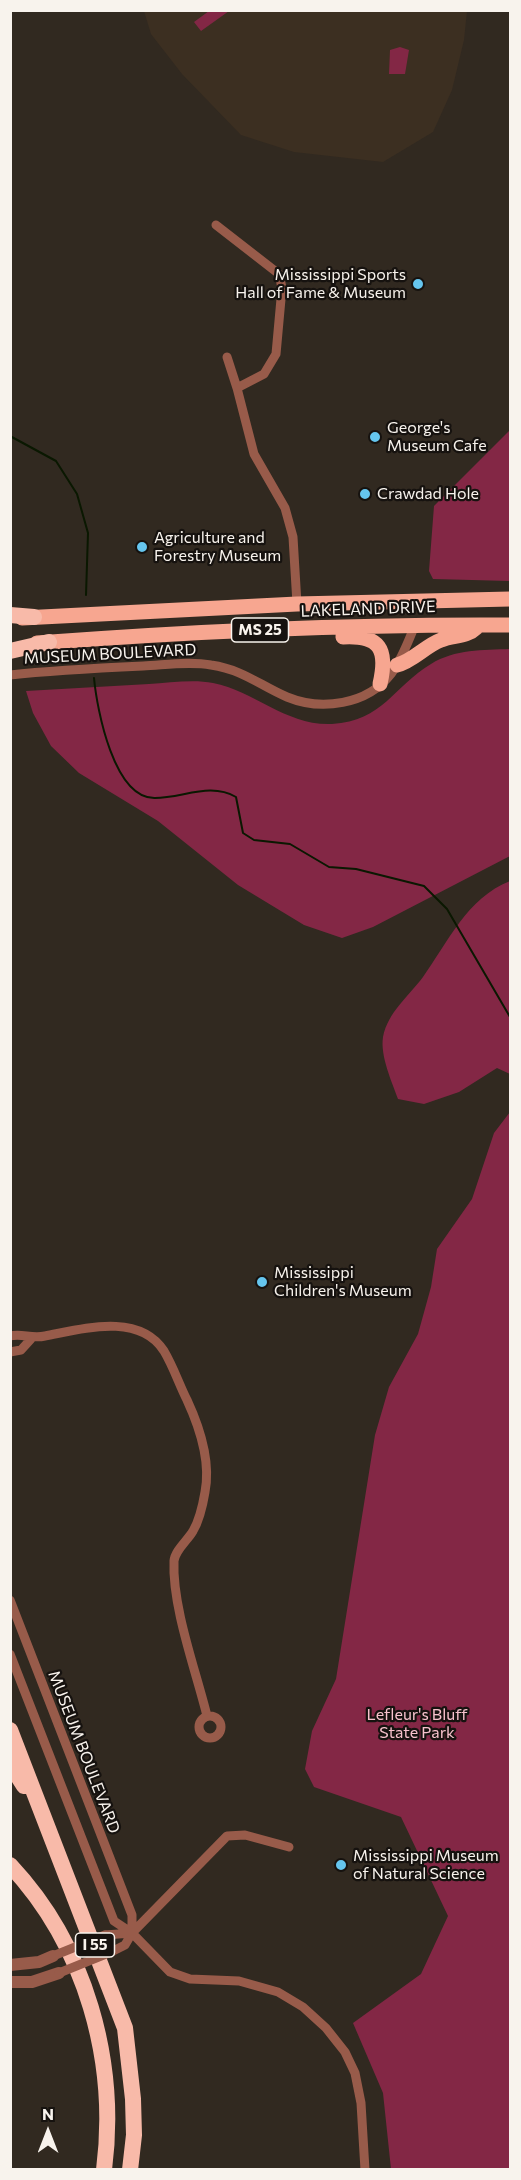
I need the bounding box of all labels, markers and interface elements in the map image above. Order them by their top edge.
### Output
place label: Mississippi Sports Hall of Fame & Museum [235,265,406,303]
marker: Mississippi Sports Hall of Fame & Museum [411,277,425,291]
place label: George's Museum Cafe [387,418,487,456]
marker: George's Museum Cafe [368,430,382,444]
place label: Crawdad Hole [377,484,479,504]
marker: Crawdad Hole [358,487,372,501]
place label: Agriculture and Forestry Museum [154,528,281,566]
marker: Agriculture and Forestry Museum [135,540,149,554]
street label: LAKELAND DRIVE [300,597,436,621]
road number: MS 25 [232,618,288,642]
street label: MUSEUM BOULEVARD [23,640,197,668]
place label: Mississippi Children's Museum [274,1263,412,1301]
marker: Mississippi Children's Museum [255,1275,269,1289]
street label: MUSEUM BOULEVARD [44,1668,124,1836]
park label: Lefleur's Bluff State Park [367,1705,467,1743]
place label: Mississippi Museum of Natural Science [353,1846,499,1884]
marker: Mississippi Museum of Natural Science [334,1858,348,1872]
road number: I 55 [76,1933,115,1957]
north arrow [18,2102,78,2162]
text: N [42,2104,54,2123]

